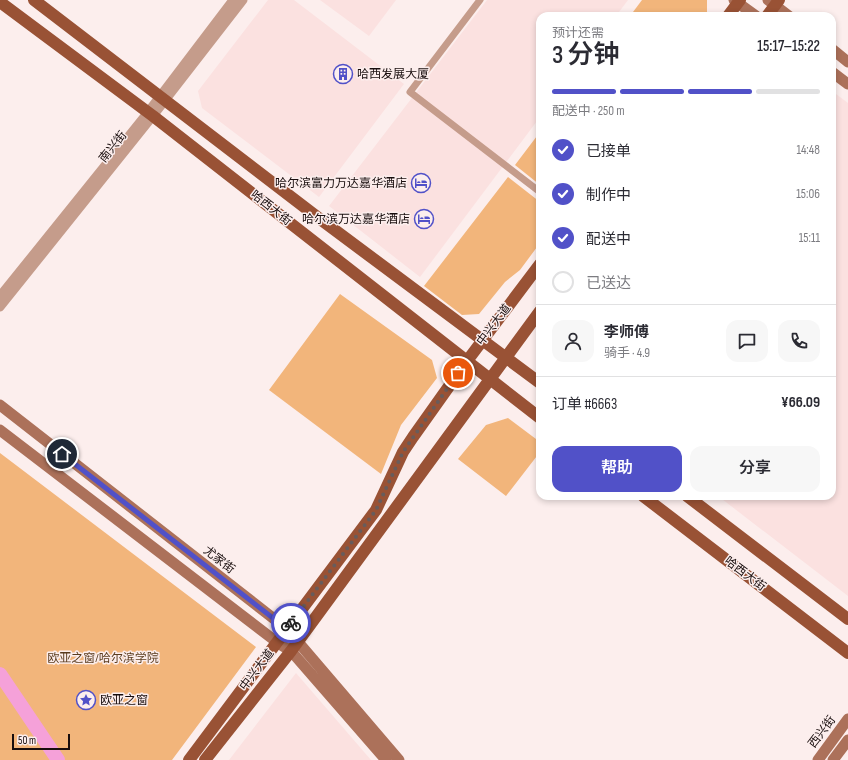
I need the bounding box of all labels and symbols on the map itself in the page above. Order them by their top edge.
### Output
building icon: 哈西发展大厦 [332,63,354,85]
place label: 哈西发展大厦 [357,67,429,82]
street label: 南兴街 [96,128,130,166]
hotel icon: 哈尔滨富力万达嘉华酒店 [410,172,432,194]
place label: 哈尔滨富力万达嘉华酒店 [275,176,407,191]
street label: 哈西大街 [247,187,295,229]
hotel icon: 哈尔滨万达嘉华酒店 [413,208,435,230]
place label: 哈尔滨万达嘉华酒店 [302,212,410,227]
street label: 中兴大道 [474,301,514,349]
pin [441,356,475,390]
pin [45,437,79,471]
street label: 尤家街 [200,543,238,577]
street label: 哈西大街 [721,554,769,594]
courier [271,603,311,643]
street label: 中兴大道 [237,646,277,694]
park label: 欧亚之窗/哈尔滨学院 [47,651,159,666]
place icon: 欧亚之窗 [75,689,97,711]
place label: 欧亚之窗 [100,693,148,708]
street label: 西兴街 [805,713,839,751]
scale bar [12,732,70,751]

